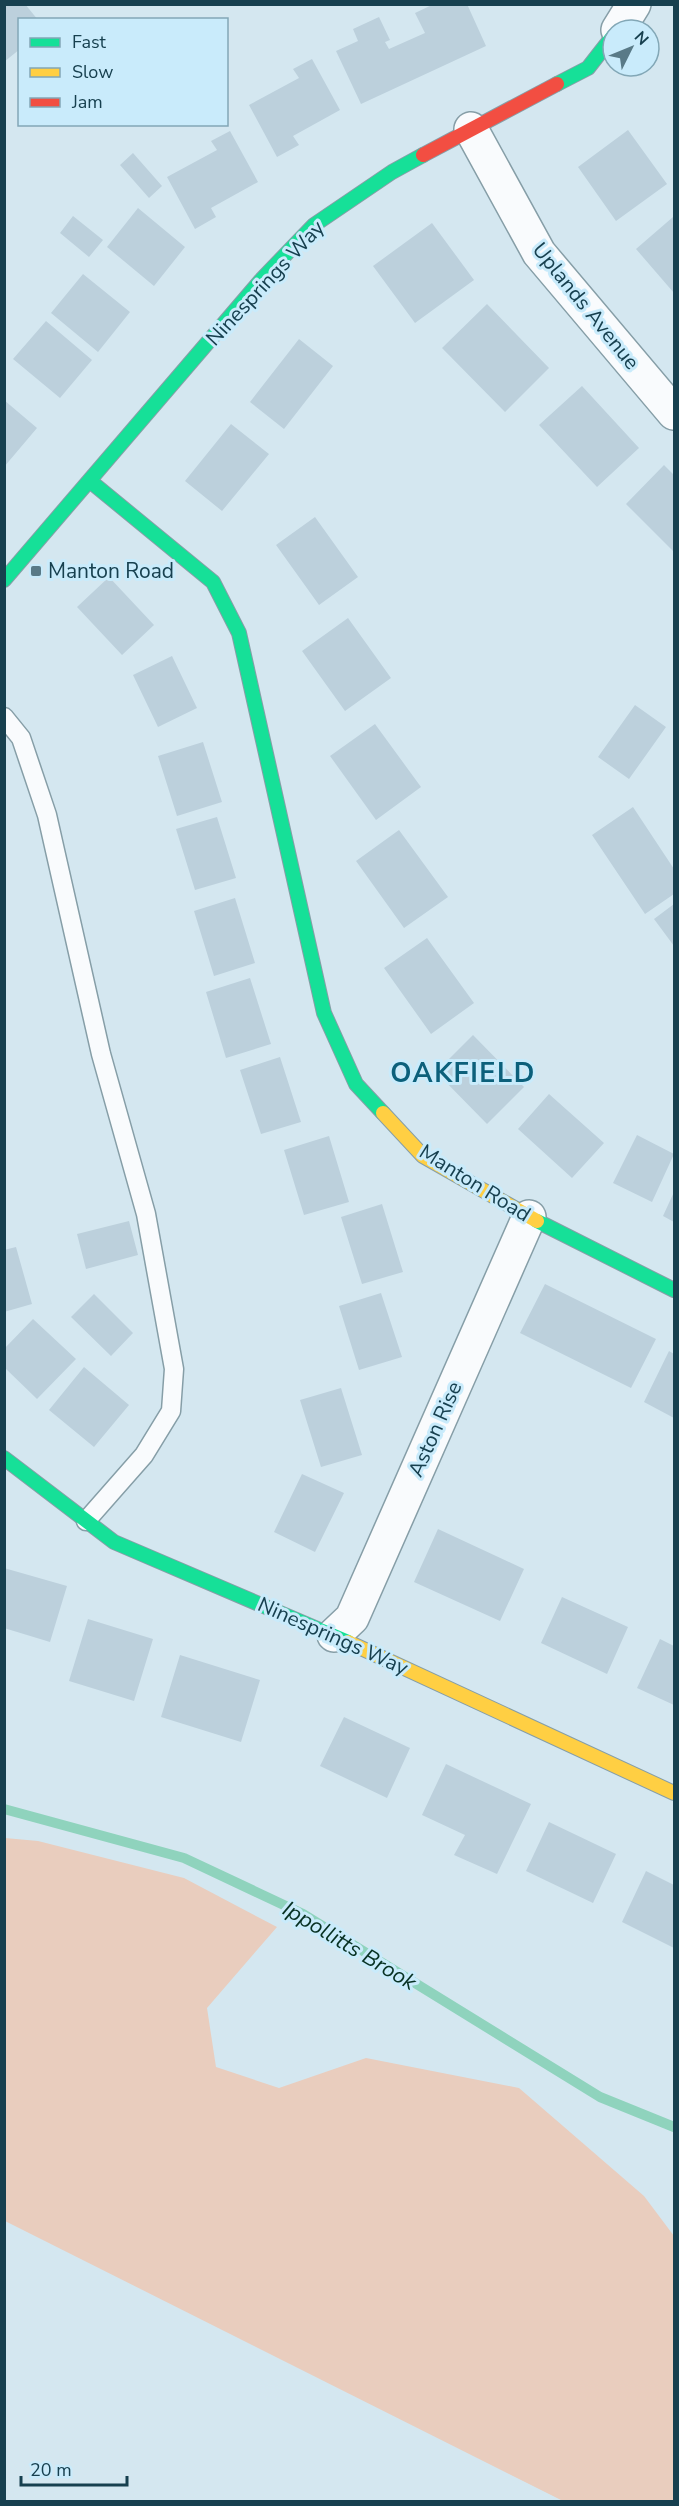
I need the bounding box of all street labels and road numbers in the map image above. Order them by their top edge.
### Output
street label: Ninesprings Way [200,214,331,352]
street label: Uplands Avenue [526,237,646,375]
street label: Manton Road [414,1138,536,1228]
street label: Aston Rise [402,1377,468,1481]
street label: Ninesprings Way [253,1590,413,1682]

